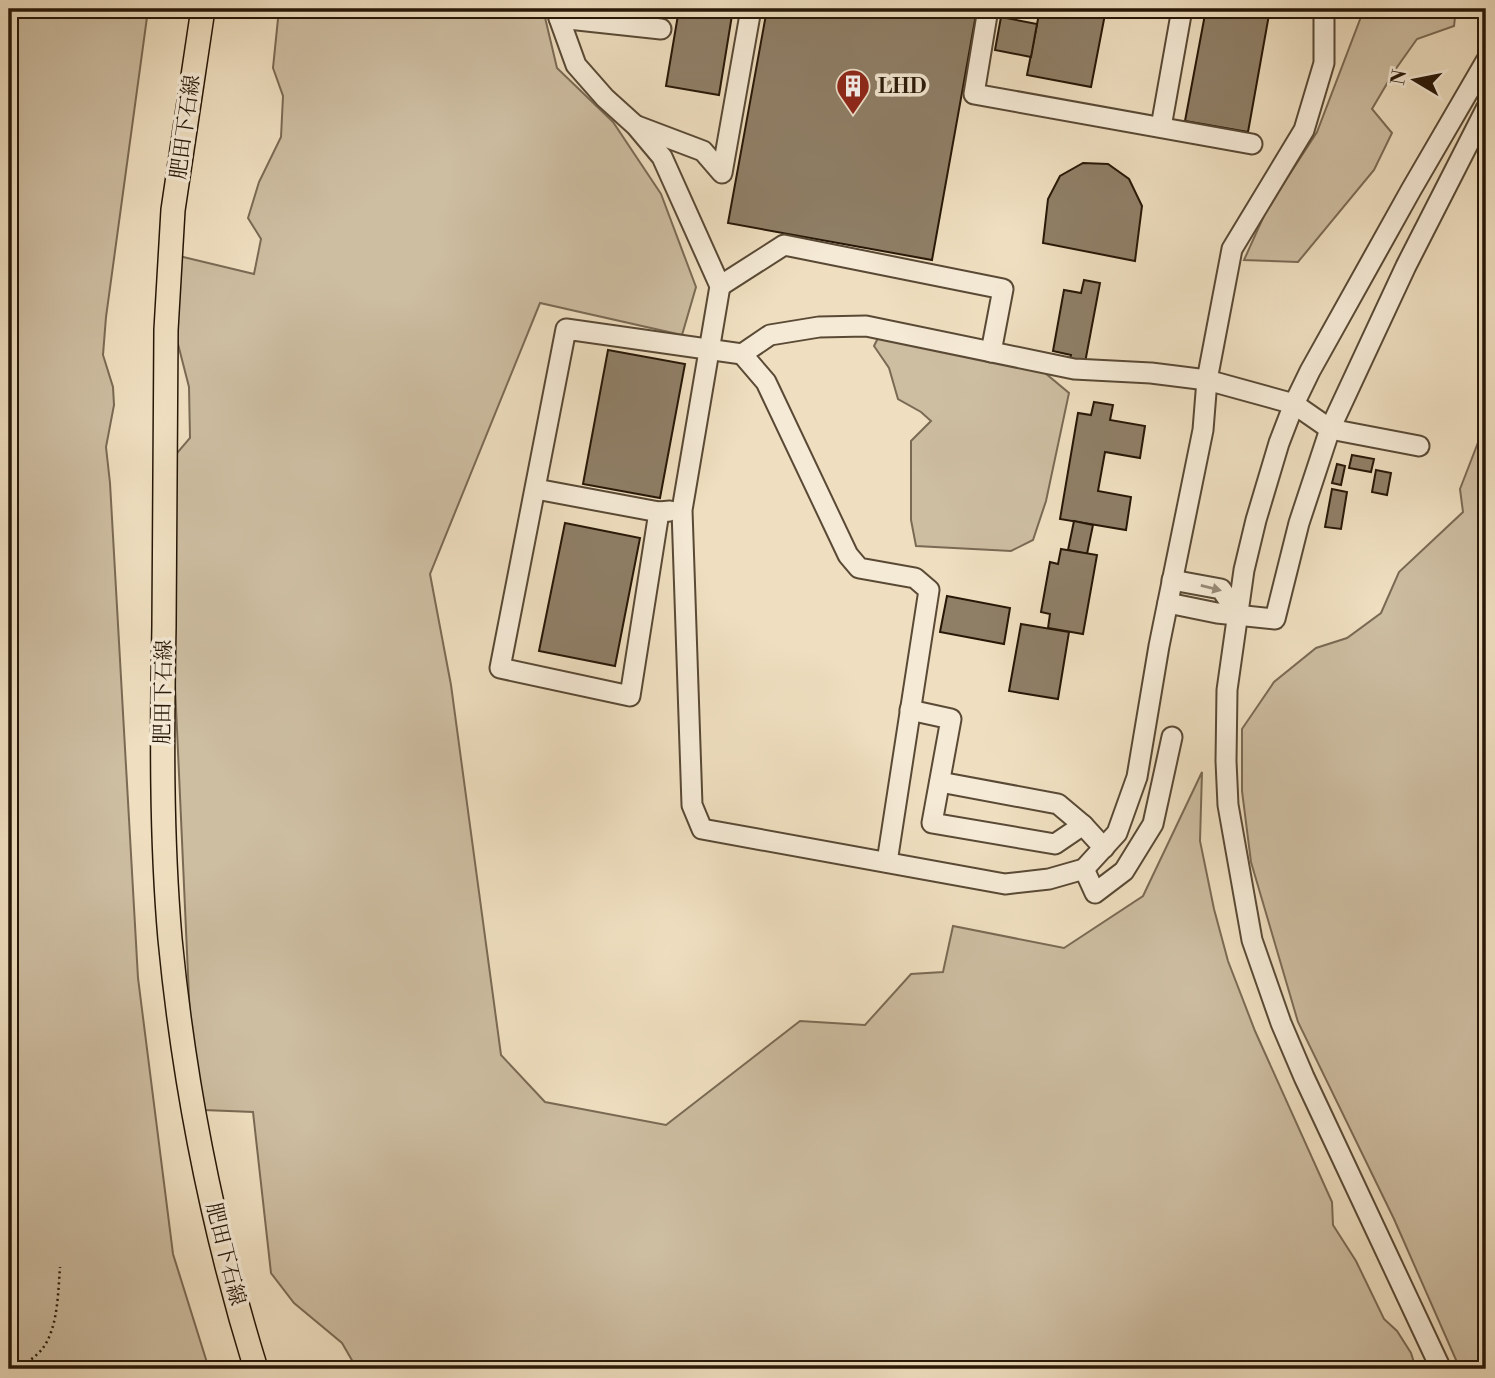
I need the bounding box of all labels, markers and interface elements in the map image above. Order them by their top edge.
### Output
north arrow [1380,46,1450,116]
building icon: LHD [834,67,872,116]
text: N [1386,68,1412,87]
street label: 肥田下石線 [166,73,206,181]
place label: LHD [878,74,927,100]
one-way arrow [1201,583,1223,594]
street label: 肥田下石線 [150,639,178,745]
street label: 肥田下石線 [200,1200,250,1308]

